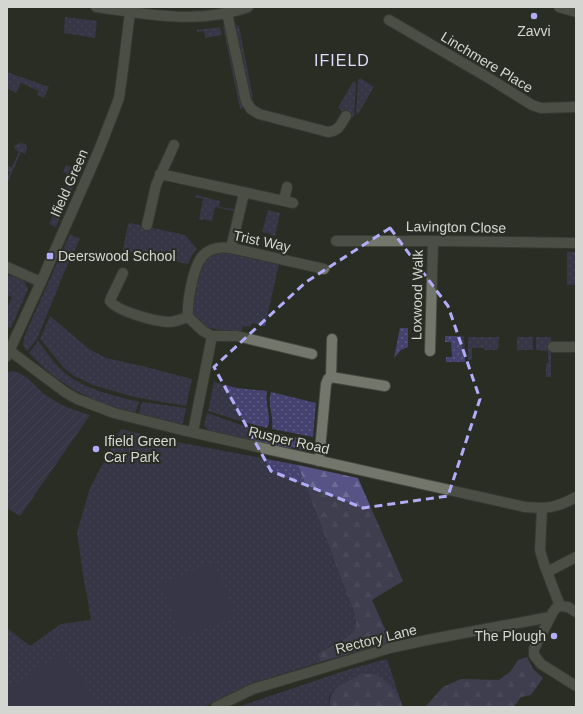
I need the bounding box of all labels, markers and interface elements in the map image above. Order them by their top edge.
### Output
marker: Zavvi [529,11,539,21]
place label: Zavvi [517,23,551,39]
street label: Linchmere Place [438,28,536,96]
district label: IFIELD [314,52,370,69]
street label: Ifield Green [47,147,91,219]
street label: Lavington Close [406,218,507,236]
street label: Trist Way [232,227,292,255]
place label: Deerswood School [58,248,176,264]
street label: Loxwood Walk [408,249,426,340]
marker: Deerswood School [45,251,55,261]
street label: Rusper Road [247,423,331,457]
place label: Ifield Green Car Park [104,433,176,465]
marker: Ifield Green Car Park [91,444,101,454]
street label: Rectory Lane [334,621,419,657]
place label: The Plough [474,628,546,644]
marker: The Plough [549,631,559,641]

